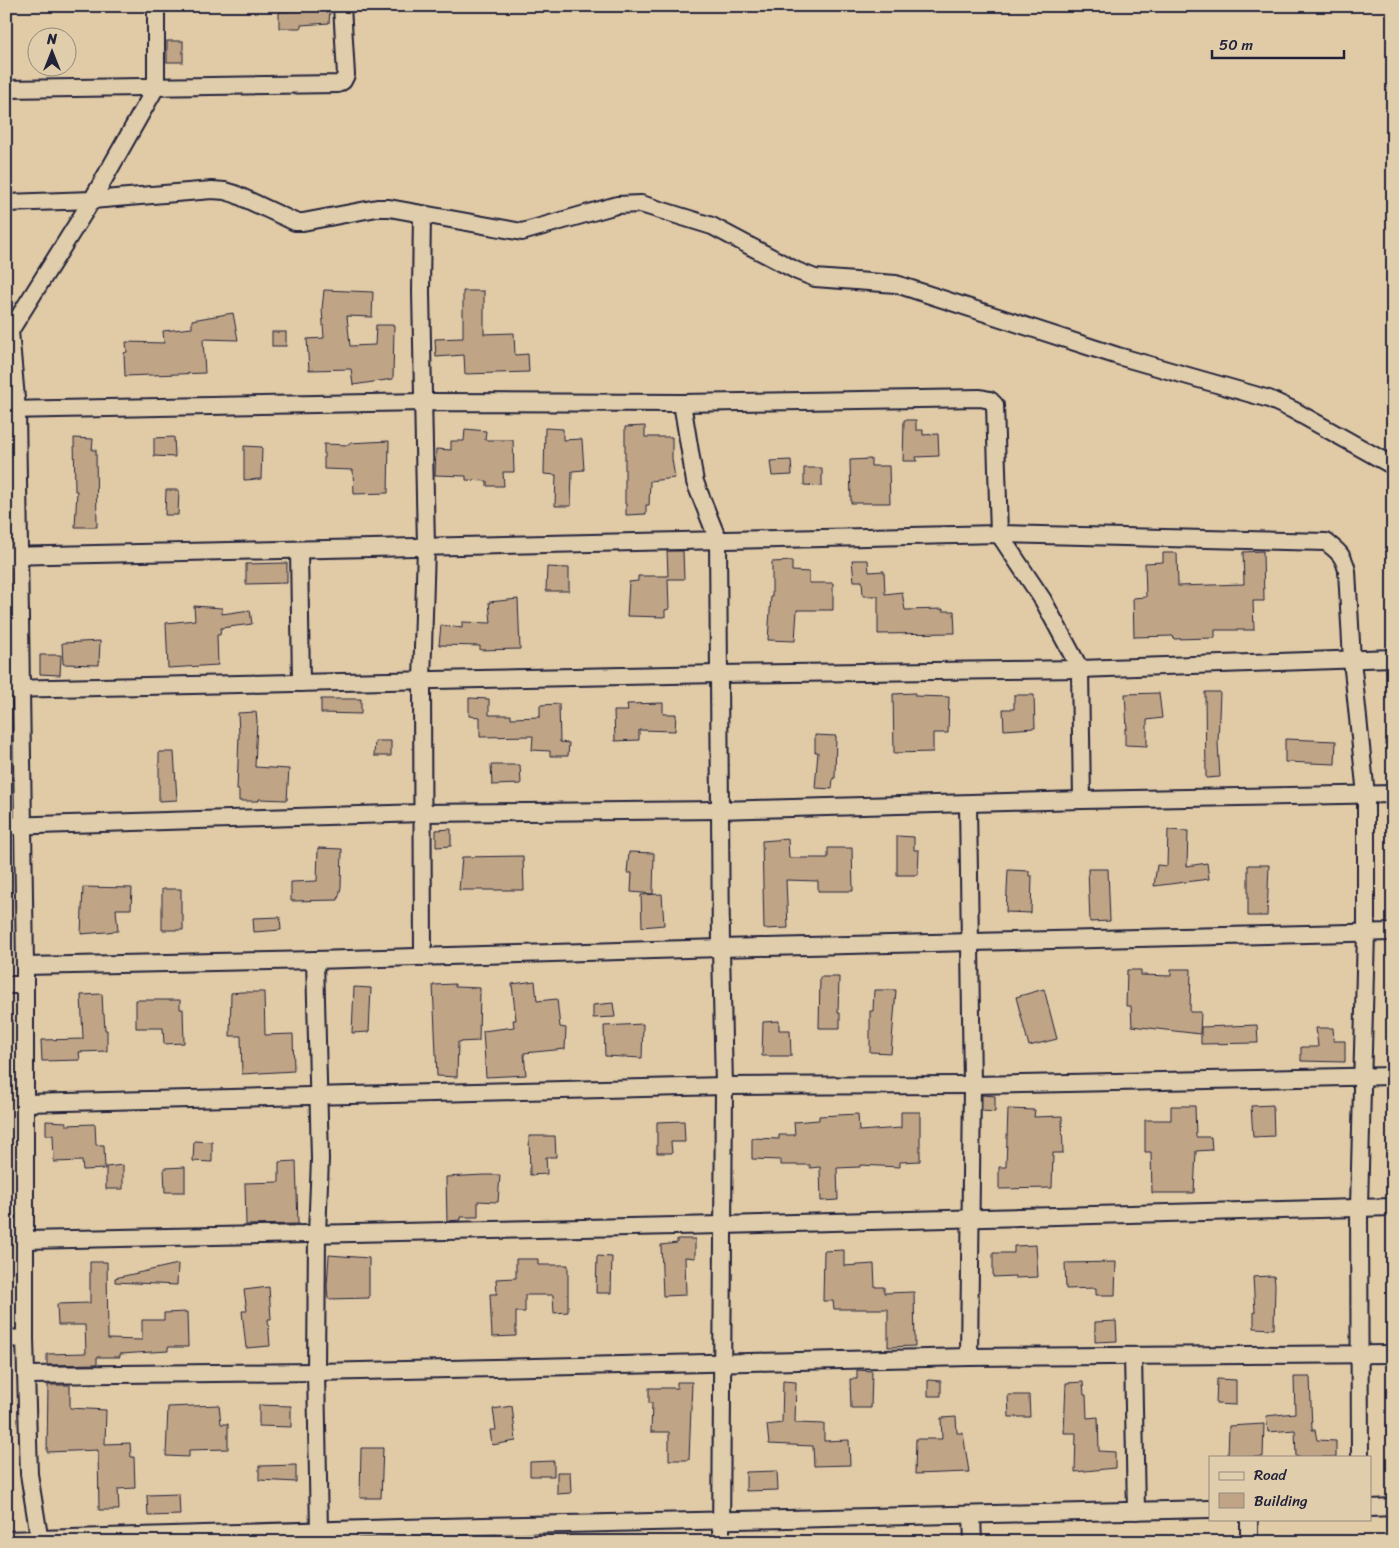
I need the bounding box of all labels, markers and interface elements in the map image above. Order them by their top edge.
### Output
text: N [46,27,57,52]
north arrow [28,28,78,78]
scale bar [1212,28,1344,60]
text: 50 m [1219,32,1254,58]
legend [1209,1456,1372,1520]
text: Road [1254,1462,1287,1488]
text: Building [1254,1488,1308,1514]

